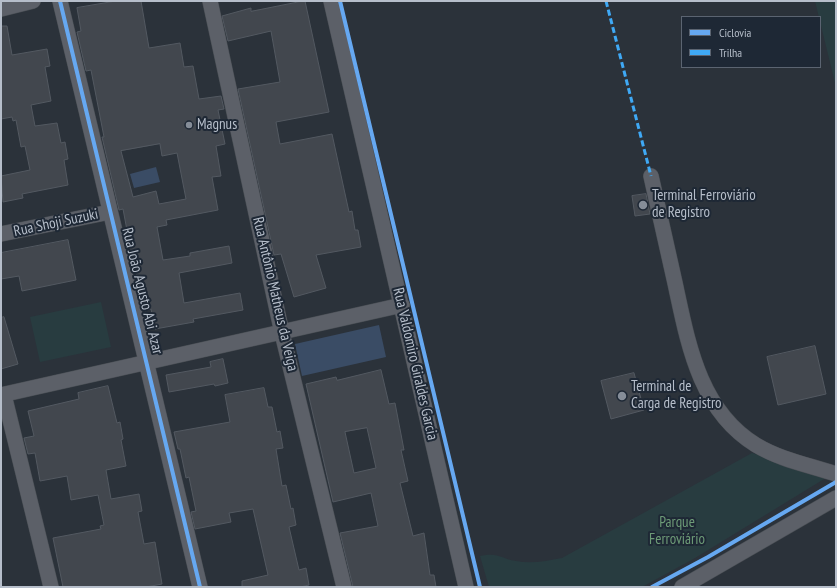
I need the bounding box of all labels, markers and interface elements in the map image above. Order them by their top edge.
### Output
legend [681,16,821,68]
text: Ciclovia [719,25,751,40]
text: Trilha [719,45,742,60]
place label: Magnus [197,116,237,134]
marker: Magnus [184,120,194,130]
place label: Terminal Ferroviário de Registro [652,187,756,222]
marker: Terminal Ferroviário de Registro [637,199,649,211]
street label: Rua Shoji Suzuki [12,205,100,241]
street label: Rua Antônio Matheus da Veiga [249,215,301,373]
street label: Rua João Agusto Abi Azar [118,226,166,356]
street label: Rua Valdomiro Giraldes Garcia [389,286,441,442]
place label: Terminal de Carga de Registro [631,378,722,413]
marker: Terminal de Carga de Registro [616,390,628,402]
park label: Parque Ferroviário [649,514,705,549]

